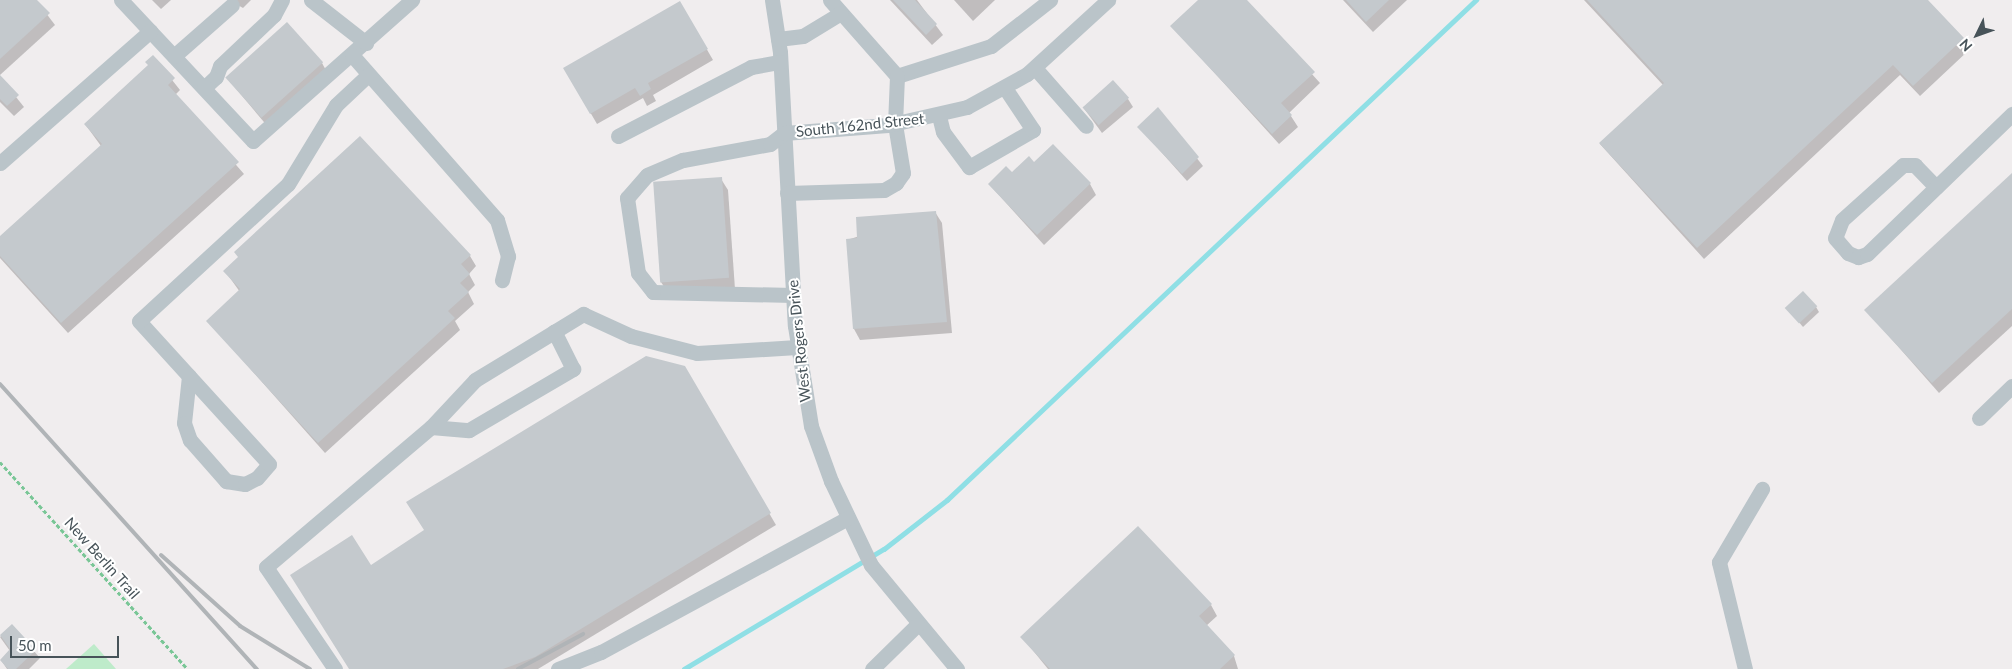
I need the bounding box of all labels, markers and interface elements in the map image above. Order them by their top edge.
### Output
north arrow [1952,10,2002,60]
text: N [1956,36,1975,55]
street label: South 162nd Street [795,109,925,141]
street label: West Rogers Drive [784,279,814,403]
street label: New Berlin Trail [60,513,144,603]
scale bar [12,626,121,658]
text: 50 m [18,636,52,654]

